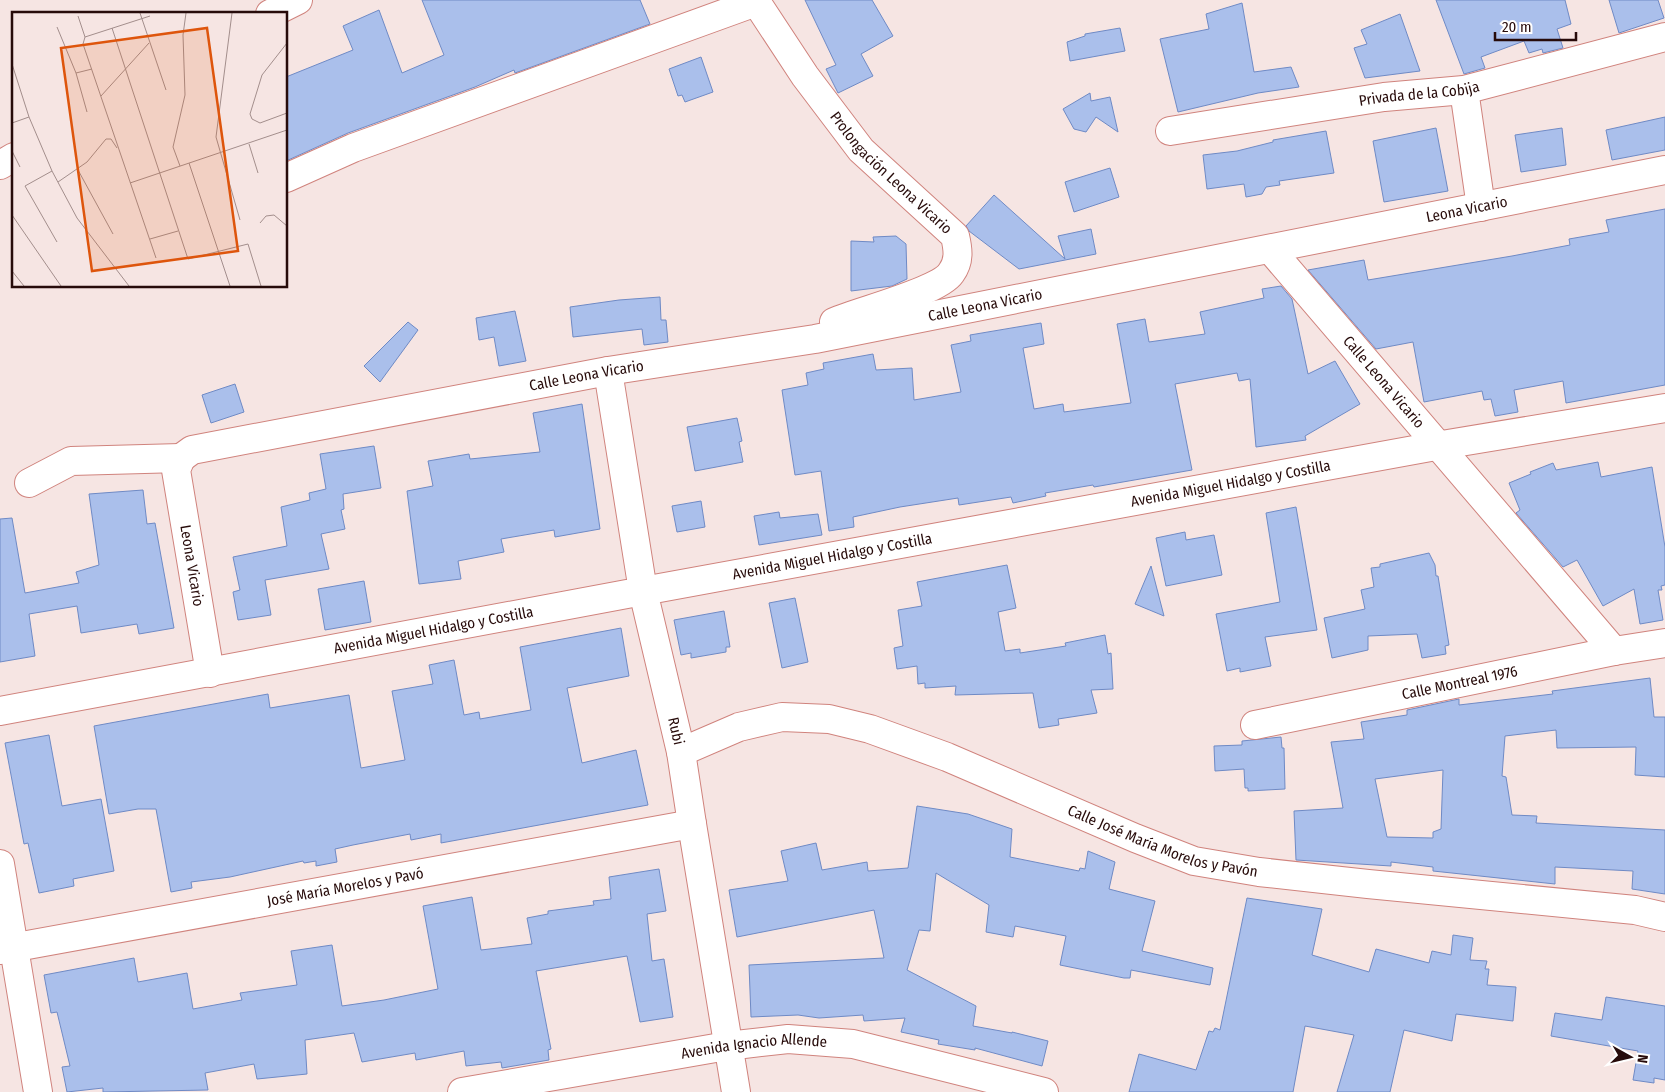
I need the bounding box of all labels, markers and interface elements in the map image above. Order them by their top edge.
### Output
scale bar [1495,10,1576,42]
inset map [12,12,288,288]
text: 20 m [1502,18,1532,36]
street label: Privada de la Cobija [1358,77,1481,110]
street label: Prolongación Leona Vicario [826,108,956,238]
street label: Leona Vicario [1425,193,1509,226]
street label: Calle Leona Vicario [927,285,1044,325]
street label: Calle Leona Vicario [1339,332,1428,432]
street label: Calle Leona Vicario [528,357,645,395]
street label: Avenida Miguel Hidalgo y Costilla [1129,456,1332,511]
street label: Leona Vicario [176,524,208,608]
street label: Avenida Miguel Hidalgo y Costilla [731,529,934,583]
street label: Avenida Miguel Hidalgo y Costilla [332,603,535,658]
street label: Calle Montreal 1976 [1400,662,1519,704]
street label: Rubi [664,715,688,747]
street label: Calle José María Morelos y Pavón [1065,801,1259,881]
street label: José María Morelos y Pavó [266,864,425,910]
street label: Avenida Ignacio Allende [680,1030,828,1063]
north arrow [1605,1032,1655,1082]
text: N [1633,1053,1651,1064]

